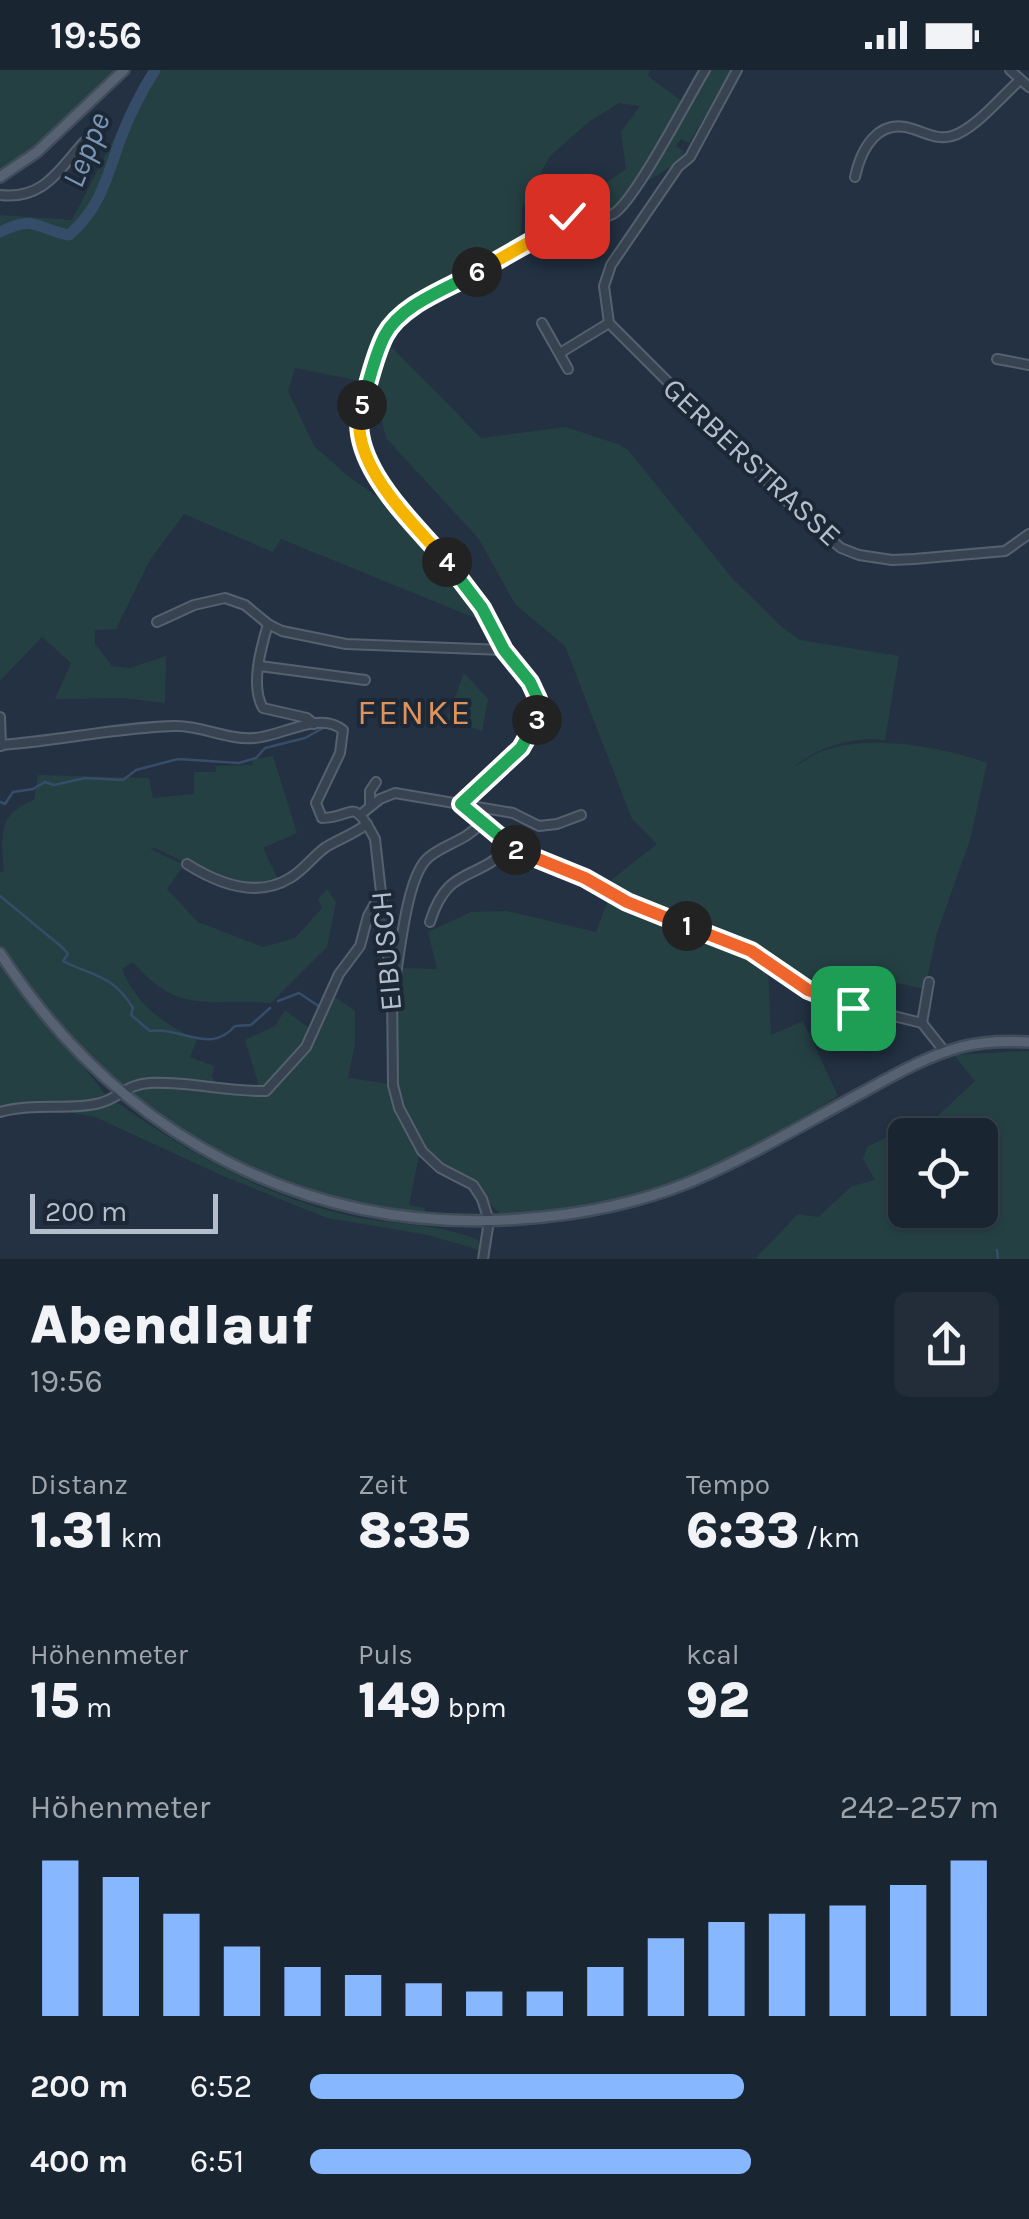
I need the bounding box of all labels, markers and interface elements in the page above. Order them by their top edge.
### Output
text: 19:56 [50,13,142,58]
water label: Leppe [54,107,118,193]
pin [525,174,610,259]
icon: check [540,189,595,244]
pin: 6 [452,247,502,297]
text: 6 [469,255,486,288]
street label: GERBERSTRASSE [655,370,849,554]
pin: 5 [337,380,387,430]
text: 5 [354,388,370,421]
pin: 4 [422,537,472,587]
text: 4 [439,545,455,578]
district label: FENKE [357,692,473,733]
pin: 3 [512,695,562,745]
text: 3 [528,703,546,736]
pin: 2 [491,825,541,875]
text: 2 [508,833,524,866]
street label: EIBUSCH [363,890,409,1012]
pin: 1 [662,901,712,951]
text: 1 [682,909,692,942]
pin [811,966,896,1051]
icon: arrive [826,981,881,1036]
map controls [888,1118,998,1228]
button: locate [888,1118,998,1228]
scale bar [30,1189,218,1234]
text: 200 m [45,1195,127,1228]
button: share [894,1292,999,1397]
text: Abendlauf [30,1293,313,1357]
text: 19:56 [30,1363,103,1400]
text: Distanz [30,1468,128,1501]
text: Zeit [358,1468,408,1501]
text: Tempo [686,1468,770,1501]
text: 1.31 [30,1501,114,1560]
text: 8:35 [358,1501,470,1560]
text: 6:33 [686,1501,799,1560]
text: km [114,1521,162,1554]
text: /km [799,1521,860,1554]
text: Höhenmeter [30,1638,188,1671]
text: Puls [358,1638,413,1671]
text: kcal [686,1638,739,1671]
text: 15 [30,1671,79,1730]
text: 149 [358,1671,441,1730]
text: 92 [686,1671,750,1730]
text: m [79,1691,112,1724]
text: bpm [441,1691,507,1724]
text: Höhenmeter [30,1789,210,1826]
text: 242–257 m [840,1789,999,1826]
text: 200 m [30,2068,128,2105]
text: 6:52 [190,2068,252,2105]
text: 400 m [30,2143,128,2180]
text: 6:51 [190,2143,244,2180]

